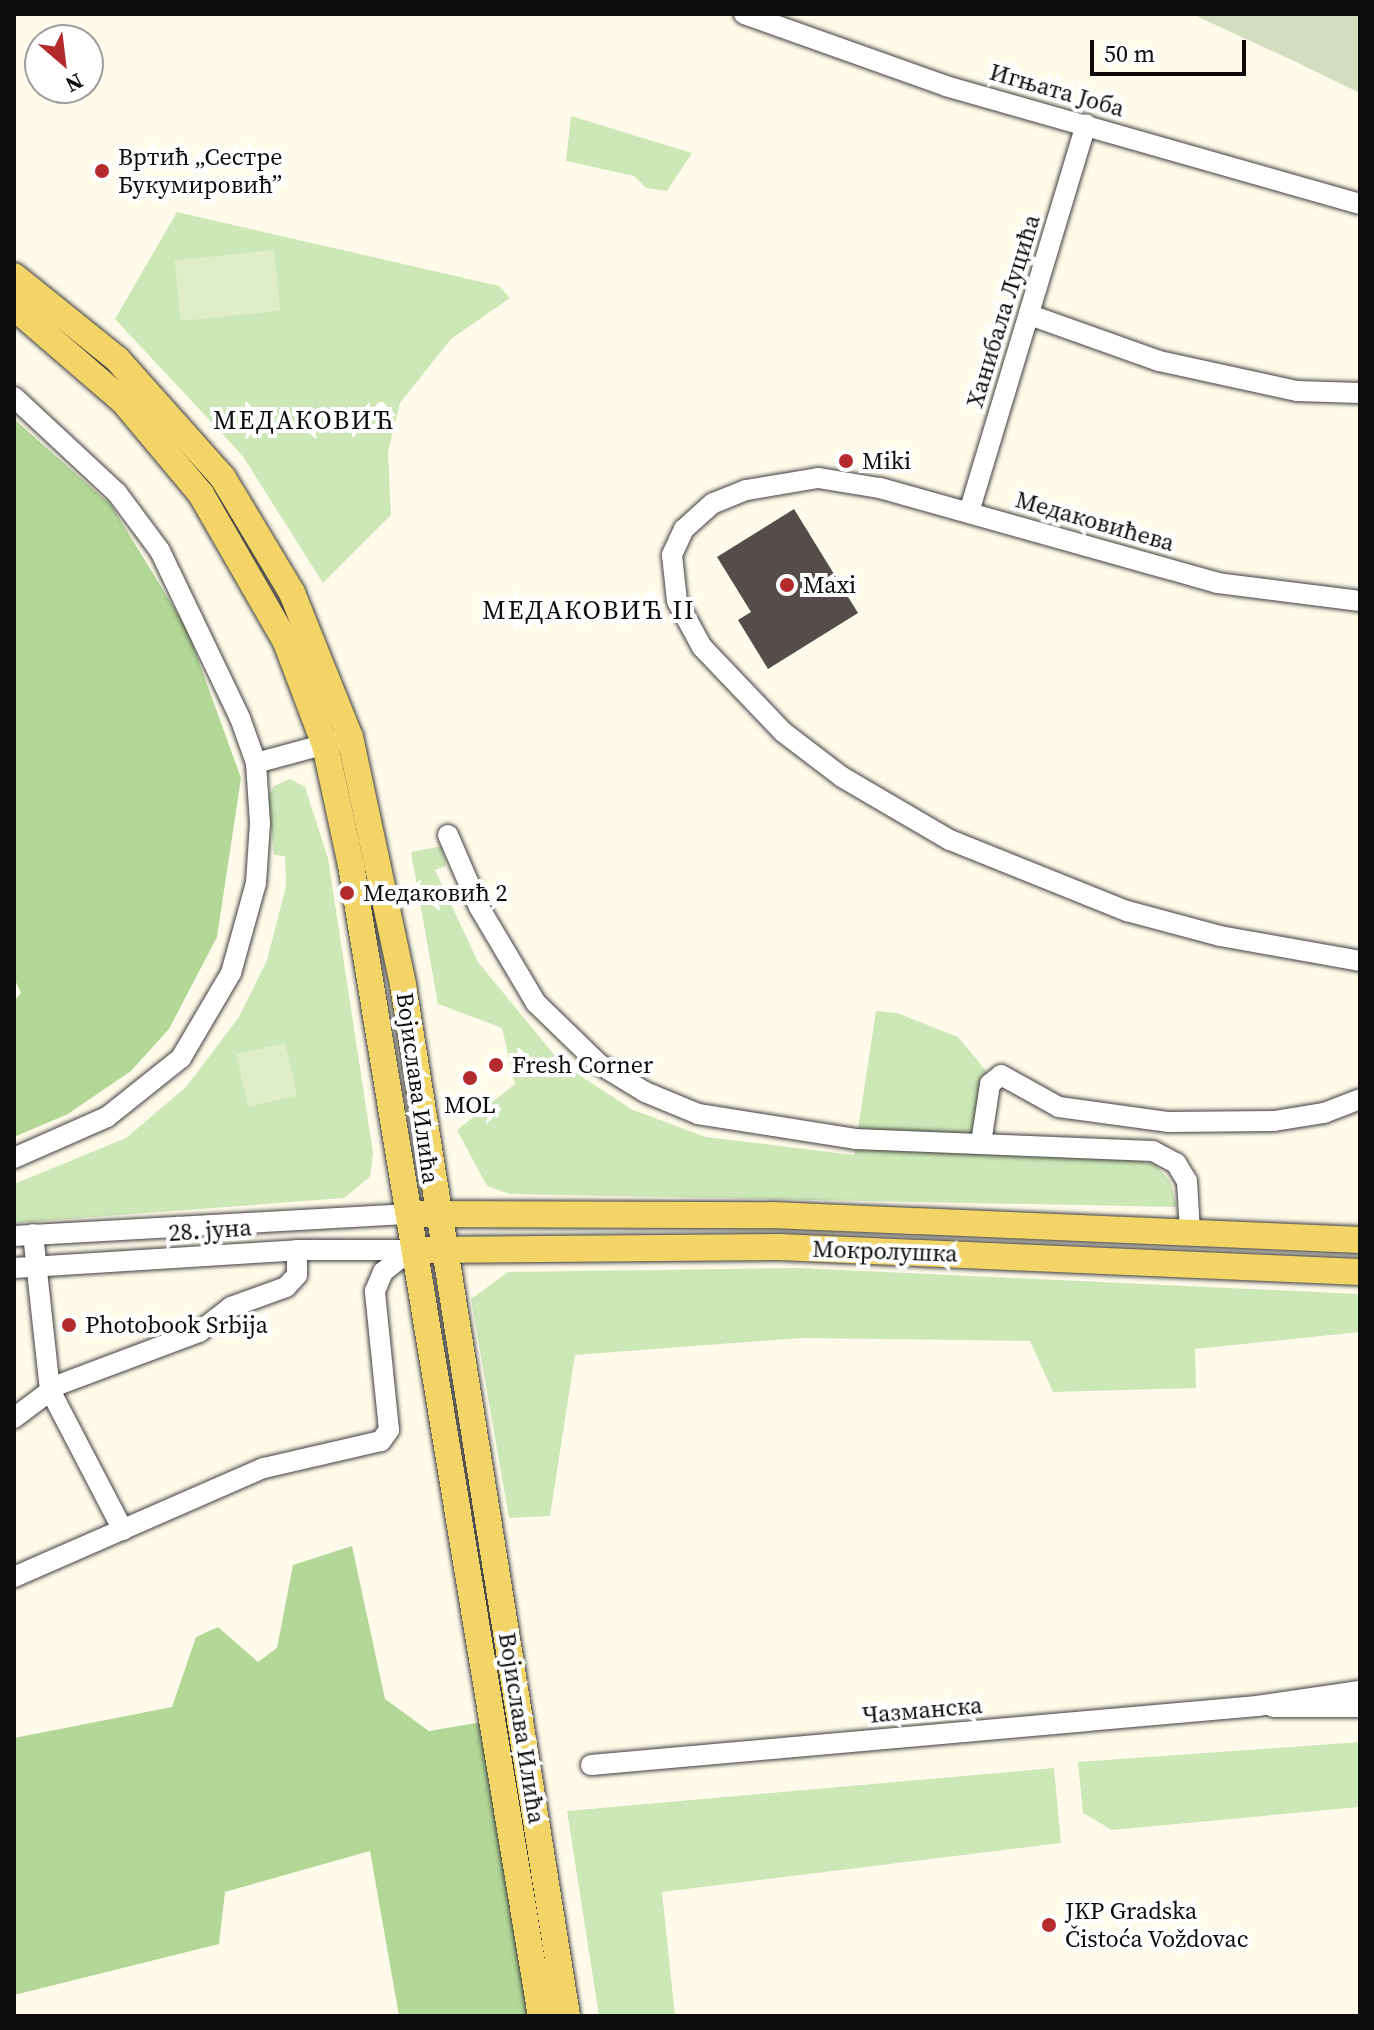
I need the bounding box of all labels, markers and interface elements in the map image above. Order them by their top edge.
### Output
north arrow [24,24,104,104]
scale bar [1094,24,1250,74]
text: 50 m [1104,37,1155,70]
street label: Игњата Јоба [986,57,1128,123]
text: N [60,66,88,100]
place label: Вртић „Сестре Букумировић” [118,143,282,199]
marker: Вртић „Сестре Букумировић” [93,162,111,180]
street label: Ханибала Луцића [960,211,1046,411]
district label: МЕДАКОВИЋ [213,405,395,437]
place label: Miki [862,447,911,475]
marker: Miki [837,452,855,470]
street label: Медаковићева [1012,485,1178,557]
place label: Maxi [803,571,856,599]
marker: Maxi [778,576,796,594]
district label: МЕДАКОВИЋ II [482,595,696,627]
place label: Медаковић 2 [363,879,508,907]
marker: Медаковић 2 [338,884,356,902]
street label: Војислава Илића [390,990,446,1186]
place label: Fresh Corner [512,1051,653,1079]
marker: Fresh Corner [487,1056,505,1074]
marker: MOL [461,1069,479,1087]
place label: MOL [444,1091,496,1119]
street label: 28. јуна [168,1213,252,1247]
street label: Мокролушка [812,1234,958,1268]
place label: Photobook Srbija [85,1311,268,1339]
marker: Photobook Srbija [60,1316,78,1334]
street label: Војислава Илића [493,1630,551,1826]
street label: Чазманска [861,1690,983,1730]
place label: JKP Gradska Čistoća Voždovac [1065,1897,1249,1953]
marker: JKP Gradska Čistoća Voždovac [1040,1916,1058,1934]

